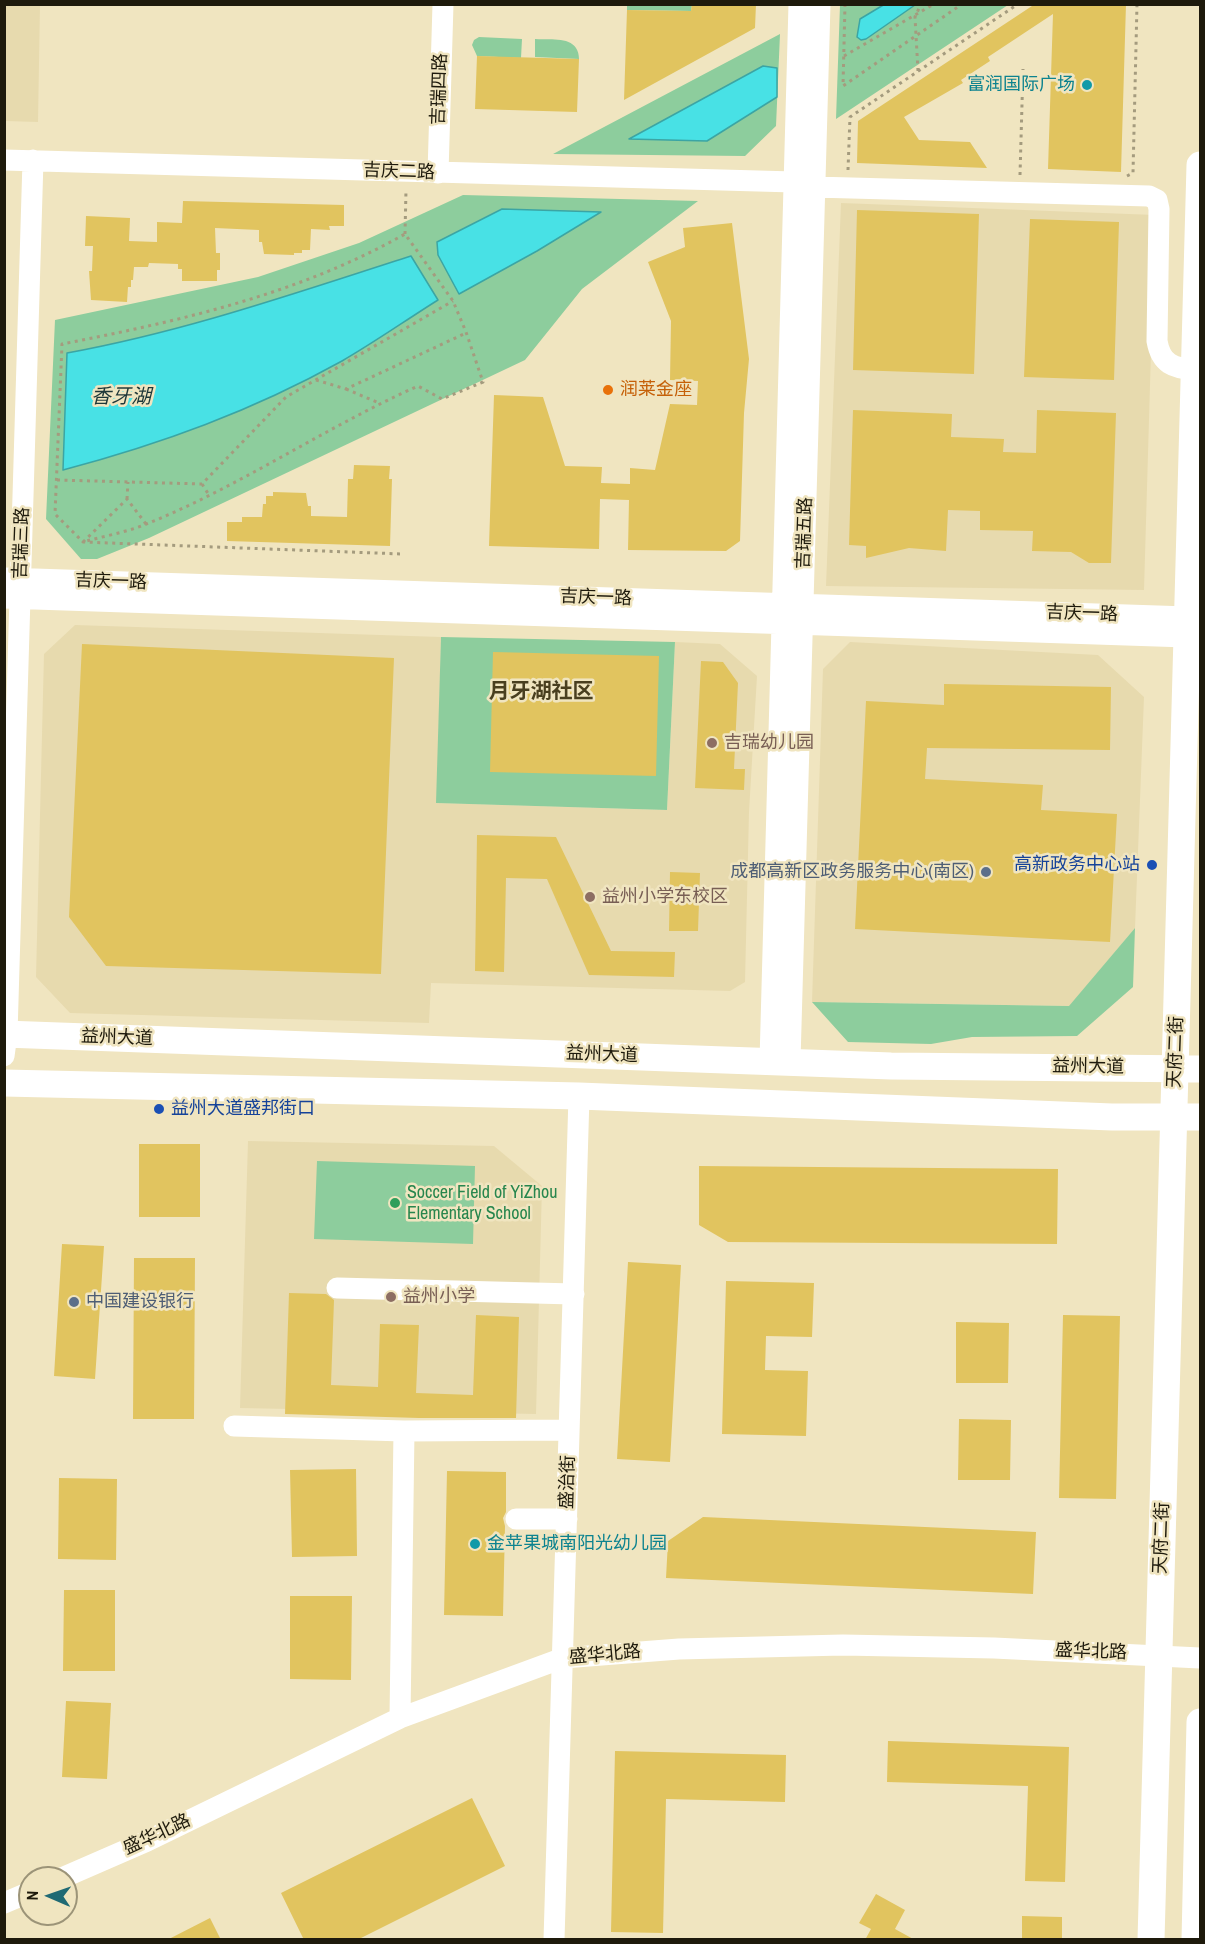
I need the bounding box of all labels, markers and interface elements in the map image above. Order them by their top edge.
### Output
street label: 吉瑞四路 [428,53,452,125]
place label: 富润国际广场 [967,74,1075,96]
marker: 富润国际广场 [1080,78,1094,92]
street label: 吉庆二路 [363,160,435,184]
place label: 润莱金座 [620,379,692,401]
marker: 润莱金座 [601,383,615,397]
water label: 香牙湖 [91,386,151,410]
street label: 吉瑞五路 [793,497,817,569]
street label: 吉瑞三路 [10,507,34,579]
street label: 吉庆一路 [75,570,147,594]
street label: 吉庆一路 [560,586,632,610]
street label: 吉庆一路 [1046,602,1118,626]
district label: 月牙湖社区 [489,679,593,705]
place label: 吉瑞幼儿园 [724,732,814,754]
marker: 吉瑞幼儿园 [705,736,719,750]
place label: 高新政务中心站 [1014,854,1140,876]
marker: 高新政务中心站 [1145,858,1159,872]
place label: 成都高新区政务服务中心(南区) [730,861,974,883]
marker: 成都高新区政务服务中心(南区) [979,865,993,879]
place label: 益州小学东校区 [602,886,728,908]
marker: 益州小学东校区 [583,890,597,904]
street label: 天府二街 [1164,1016,1188,1088]
street label: 益州大道 [81,1026,153,1050]
street label: 益州大道 [566,1043,638,1067]
street label: 益州大道 [1052,1056,1124,1078]
place label: 益州大道盛邦街口 [171,1098,315,1120]
marker: 益州大道盛邦街口 [152,1102,166,1116]
place label: Soccer Field of YiZhou Elementary School [407,1182,557,1224]
marker: Soccer Field of YiZhou Elementary School [388,1196,402,1210]
place label: 益州小学 [403,1286,475,1308]
marker: 益州小学 [384,1290,398,1304]
place label: 中国建设银行 [86,1291,194,1313]
marker: 中国建设银行 [67,1295,81,1309]
street label: 盛治街 [556,1455,580,1509]
street label: 天府二街 [1150,1502,1174,1574]
place label: 金苹果城南阳光幼儿园 [487,1533,667,1555]
marker: 金苹果城南阳光幼儿园 [468,1537,482,1551]
street label: 盛华北路 [1055,1640,1127,1664]
street label: 盛华北路 [568,1641,642,1669]
street label: 盛华北路 [120,1810,194,1860]
north arrow [18,1866,78,1926]
text: N [21,1890,43,1901]

